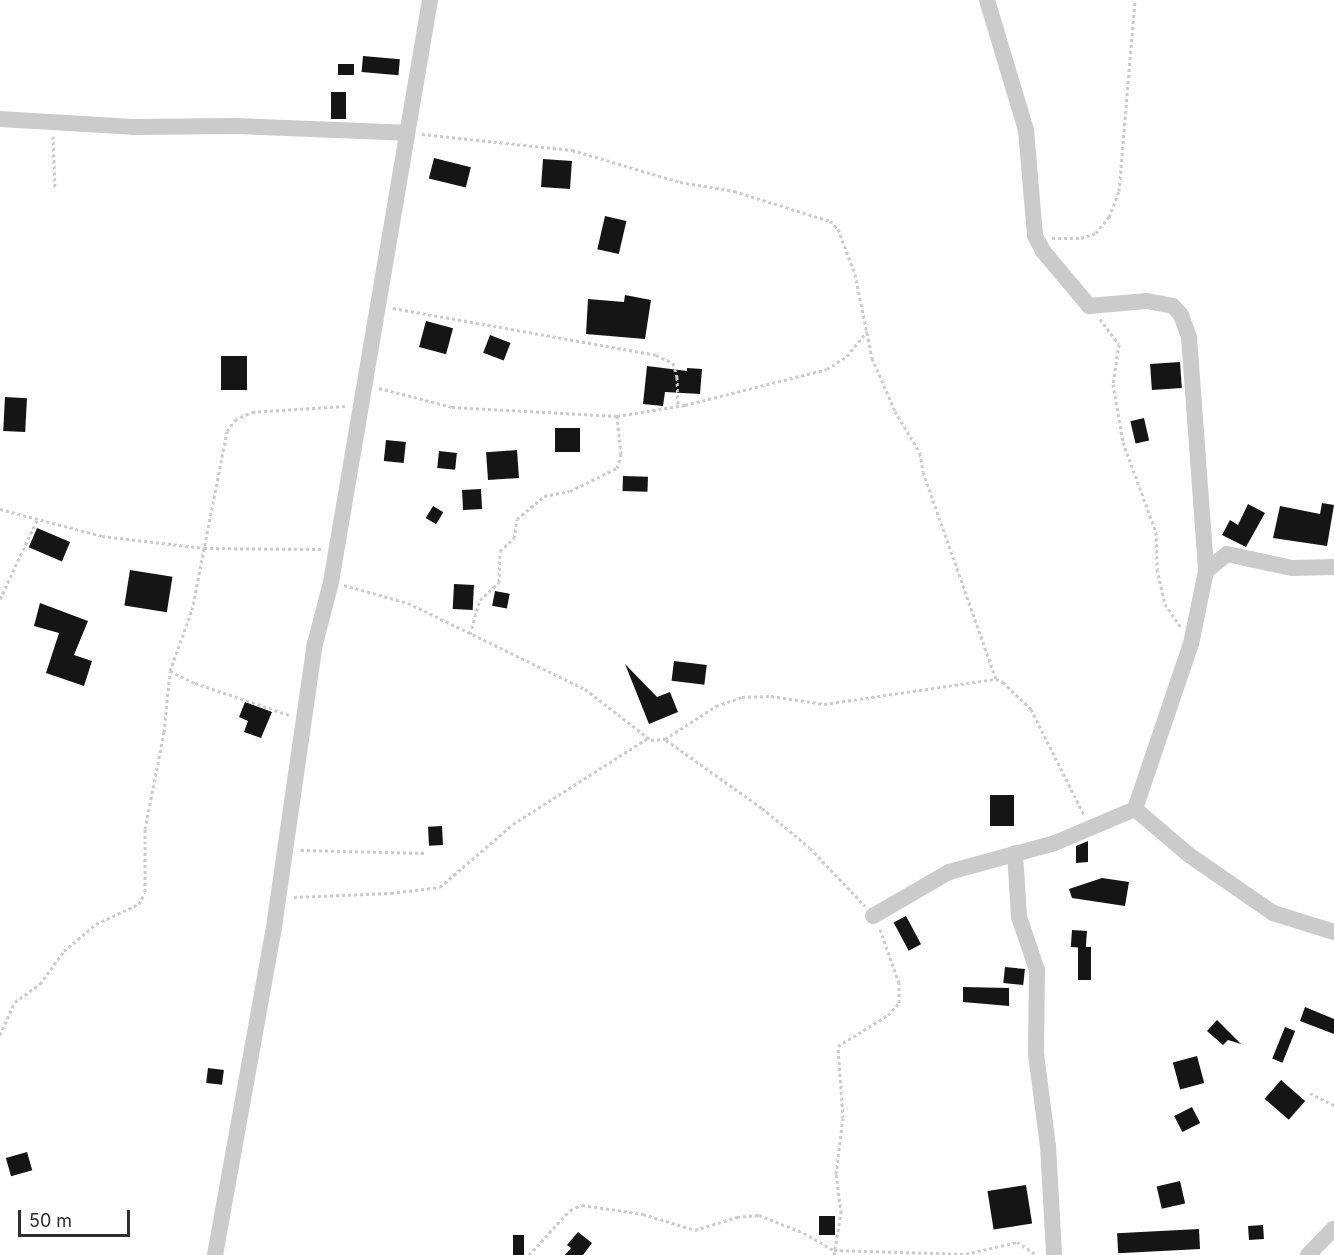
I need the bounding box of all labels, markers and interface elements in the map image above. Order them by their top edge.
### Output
scale bar [21,1198,134,1236]
text: 50 m [29,1210,72,1231]

